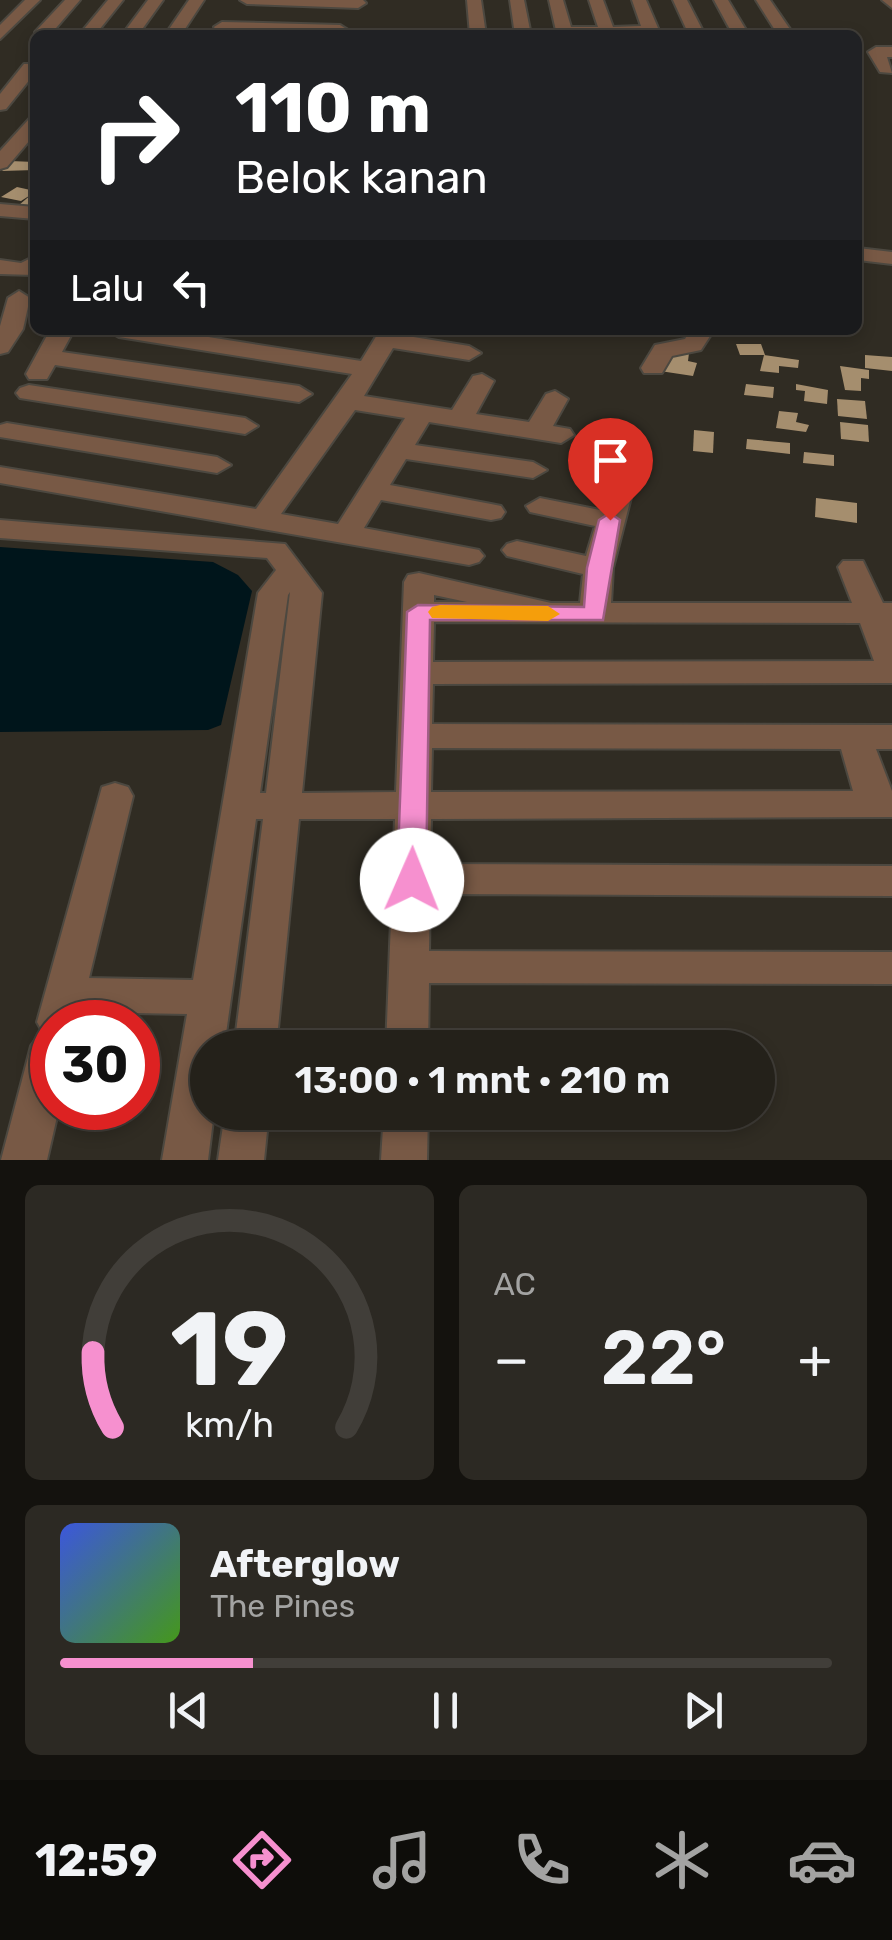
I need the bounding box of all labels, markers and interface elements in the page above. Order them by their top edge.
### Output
text: 110 m [235,67,431,150]
icon: right [70,70,200,200]
text: Belok kanan [235,151,488,204]
icon: left [164,260,219,315]
text: Lalu [70,265,144,311]
pin [568,418,653,521]
icon: arrive [583,433,638,488]
position arrow [360,828,464,932]
speed limit sign: 30 [30,1000,160,1130]
text: 13:00 · 1 mnt · 210 m [295,1057,670,1103]
text: AC [494,1265,536,1303]
text: 19 [170,1288,288,1411]
text: 22° [601,1314,726,1403]
text: − [494,1327,529,1392]
text: + [798,1327,832,1392]
text: km/h [185,1404,274,1446]
text: Afterglow [210,1541,400,1587]
text: The Pines [210,1587,355,1625]
icon: previous [161,1683,216,1738]
icon: pause [418,1683,473,1738]
icon: next [676,1683,731,1738]
icon: directions [227,1825,297,1895]
icon: music [367,1825,437,1895]
icon: phone [507,1825,577,1895]
icon: climate [647,1825,717,1895]
icon: car [787,1825,857,1895]
text: 12:59 [35,1834,158,1887]

